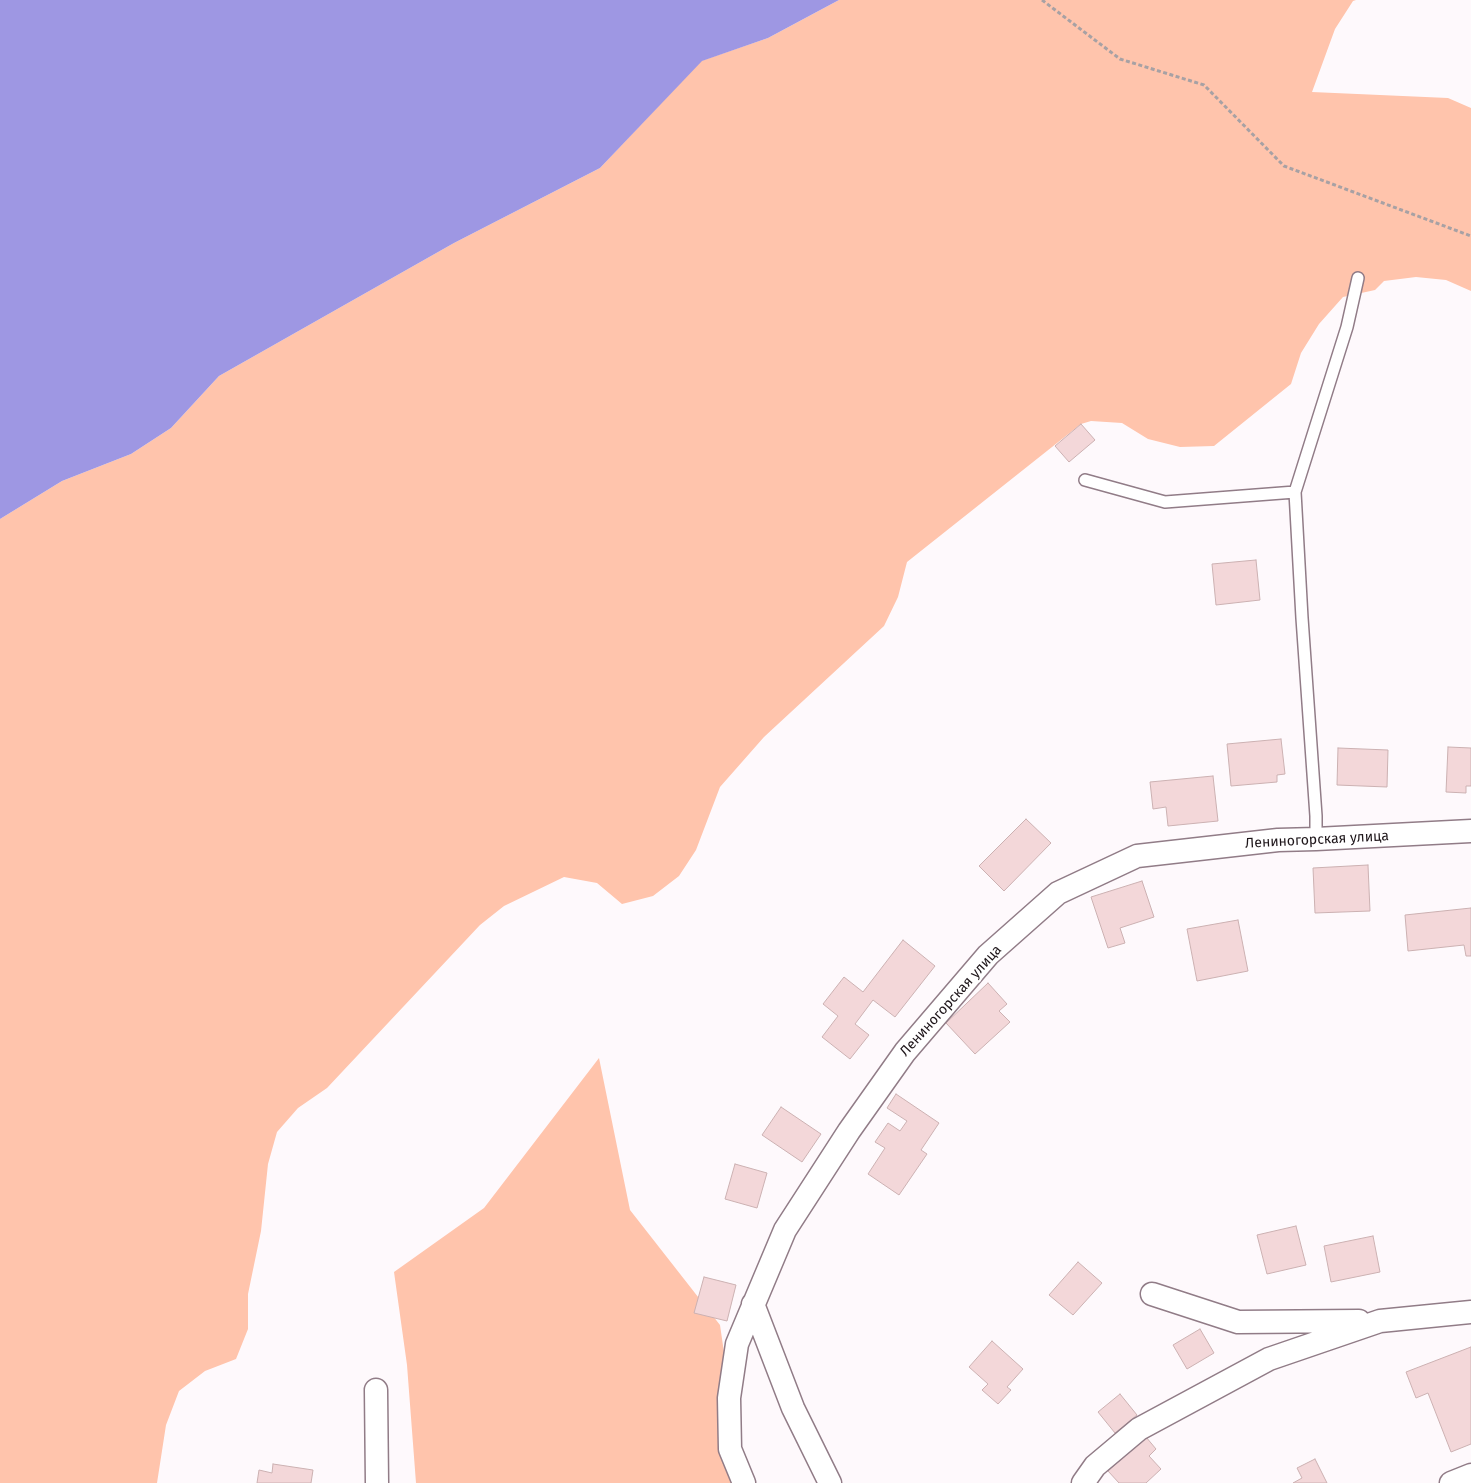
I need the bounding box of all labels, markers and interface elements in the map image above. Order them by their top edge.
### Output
street label: Лениногорская улица [1245,828,1389,852]
street label: Лениногорская улица [897,942,1005,1060]

